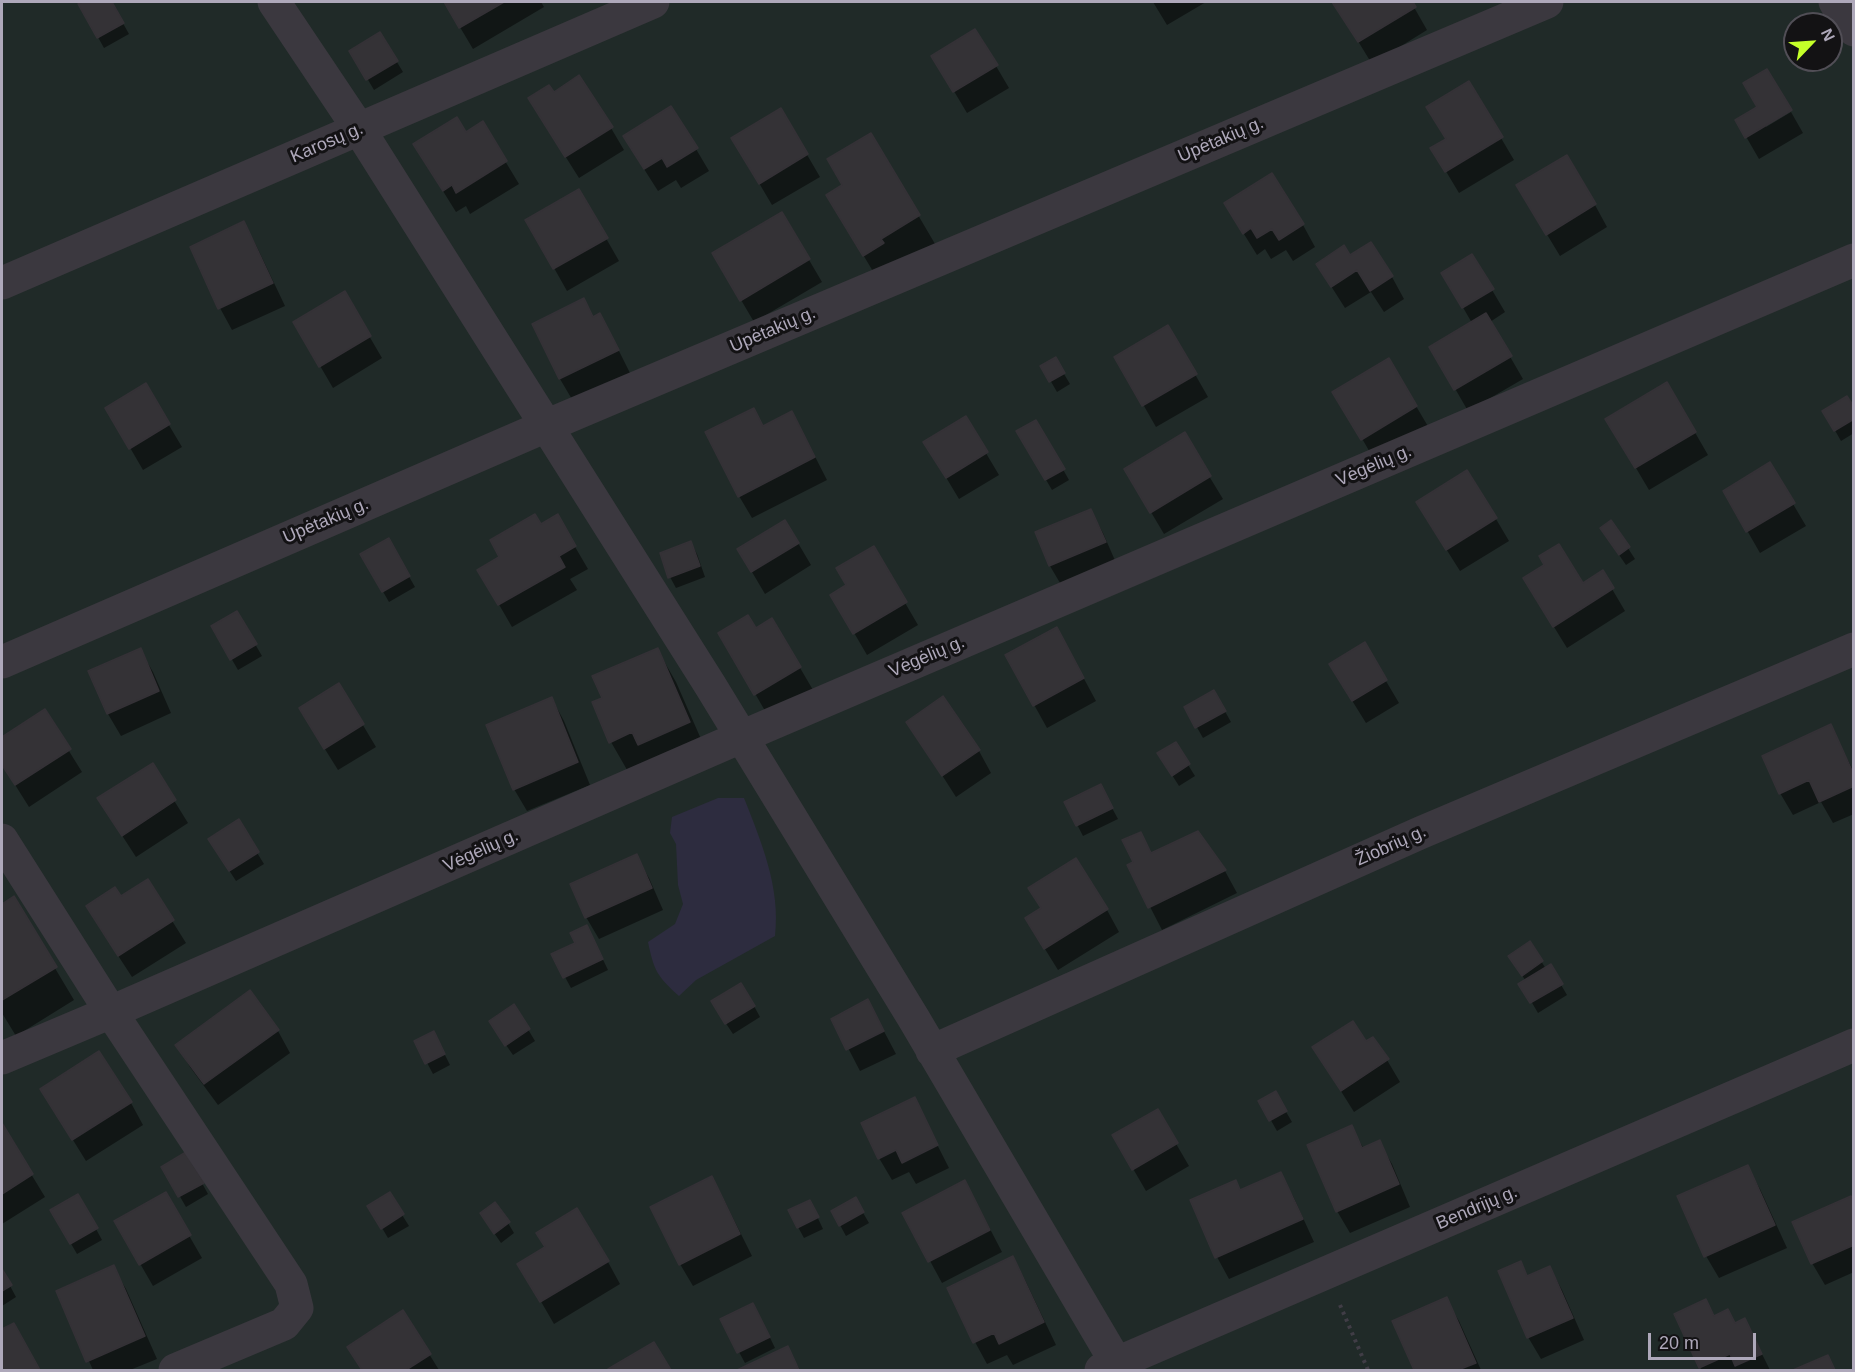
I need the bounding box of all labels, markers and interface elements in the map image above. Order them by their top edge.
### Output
north arrow [1783,12,1843,72]
text: N [1818,26,1838,44]
street label: Upėtakių g. [1175,112,1267,168]
street label: Karosų g. [287,118,367,168]
street label: Upėtakių g. [727,302,819,358]
street label: Vėgėlių g. [1333,440,1415,492]
street label: Upėtakių g. [280,493,372,549]
street label: Vėgėlių g. [886,631,968,683]
street label: Žiobrių g. [1352,821,1430,871]
street label: Vėgėlių g. [440,825,522,877]
street label: Bendrijų g. [1433,1181,1521,1235]
scale bar [1651,1321,1759,1359]
text: 20 m [1659,1333,1699,1353]

